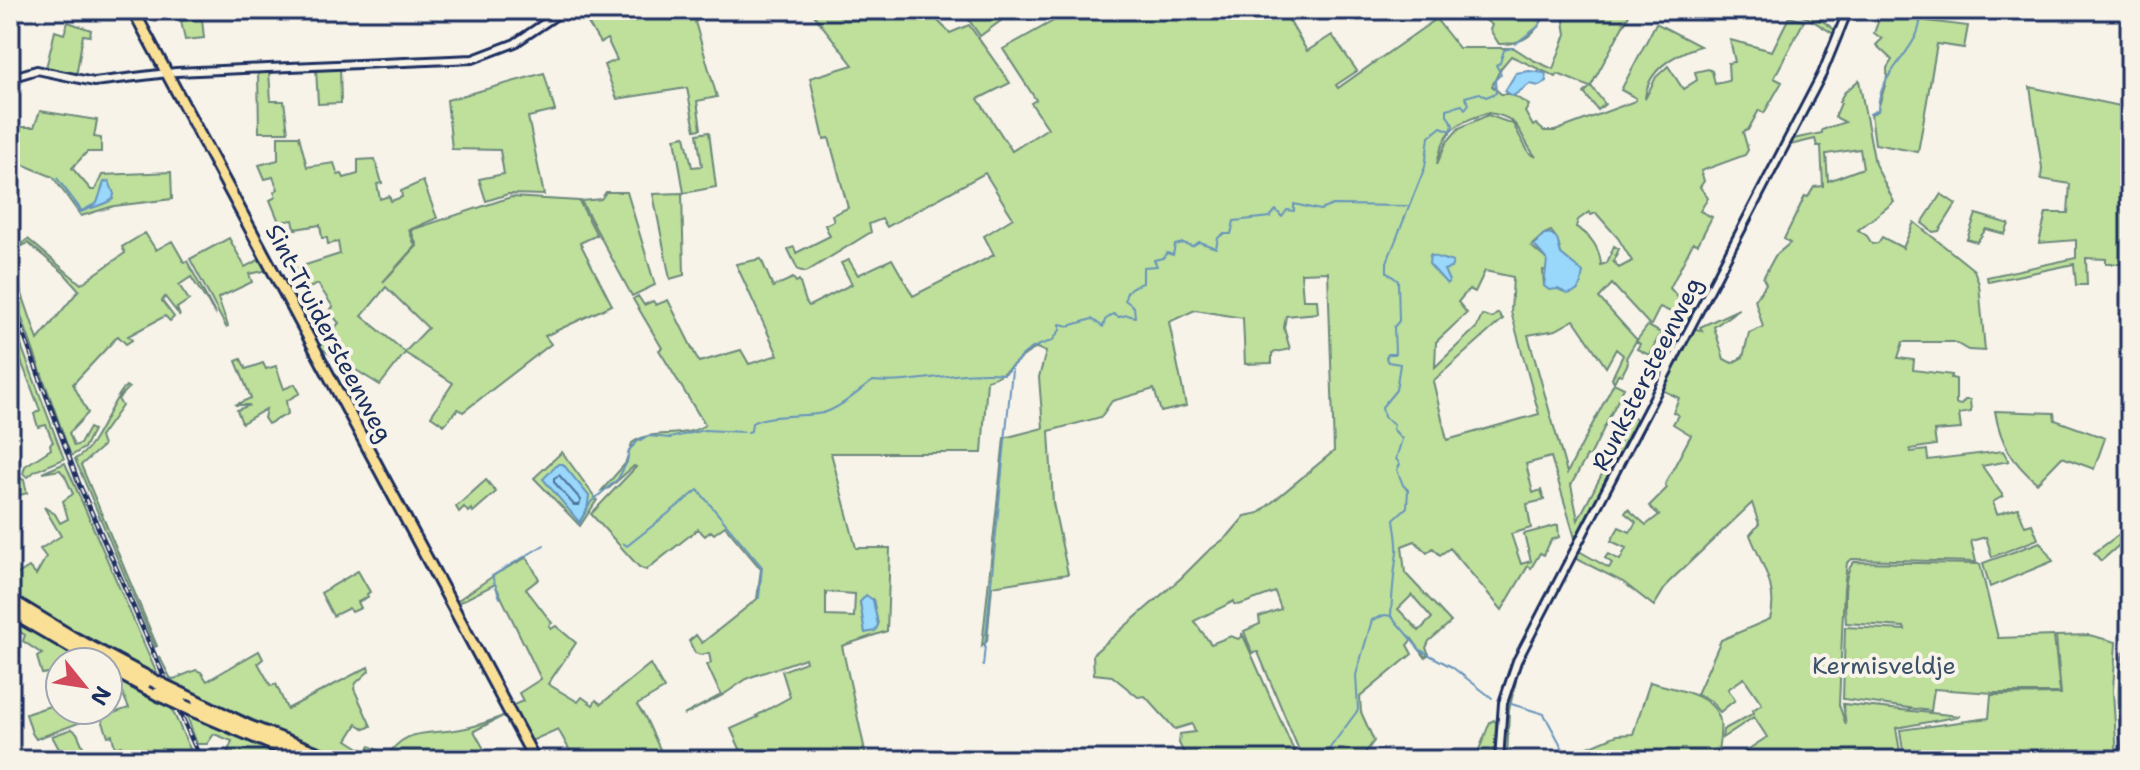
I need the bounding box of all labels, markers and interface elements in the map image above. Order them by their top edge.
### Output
street label: Sint-Truidersteenweg [258,218,400,448]
street label: Runkstersteenweg [1584,272,1710,476]
north arrow [44,646,124,726]
park label: Kermisveldje [1812,650,1956,682]
text: N [84,681,118,711]

